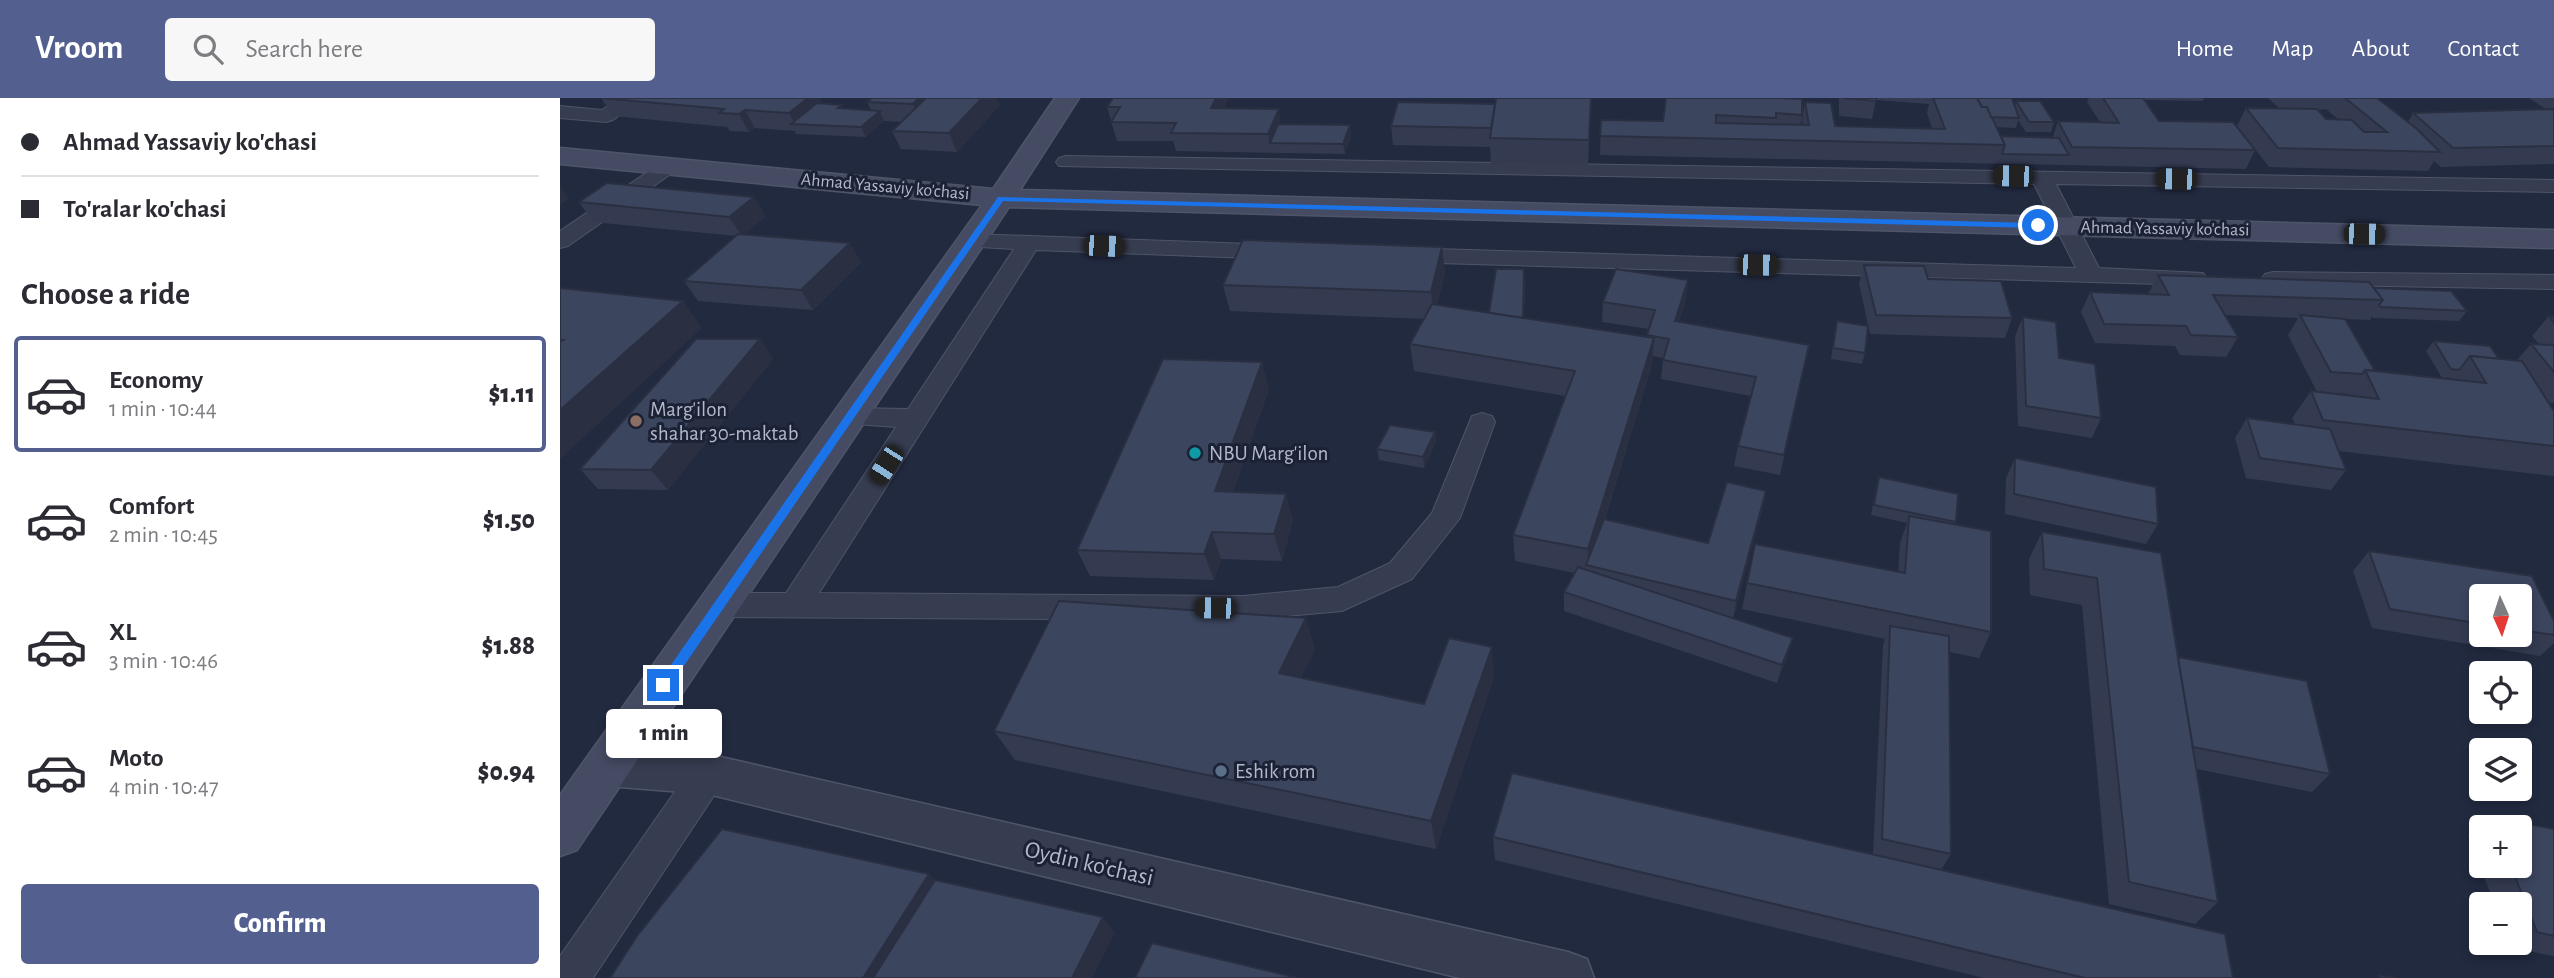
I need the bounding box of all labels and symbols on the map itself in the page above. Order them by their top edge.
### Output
car [1992,165,2035,187]
car [2155,168,2198,190]
street label: Ahmad Yassaviy ko'chasi [800,171,970,203]
route start [2022,209,2054,241]
street label: Ahmad Yassaviy ko'chasi [2080,219,2250,239]
car [2343,223,2386,245]
car [1083,235,1126,257]
car [1737,254,1780,276]
place label: Marg'ilon shahar 30-maktab [650,399,799,444]
marker: Marg'ilon shahar 30-maktab [628,413,644,429]
car [866,442,907,488]
place label: NBU Marg'ilon [1209,443,1328,464]
marker: NBU Marg'ilon [1187,445,1203,461]
north arrow [2469,584,2532,648]
car [1194,597,1237,619]
route end [647,669,679,701]
callout: 1 min [605,710,721,758]
place label: Eshik rom [1235,761,1316,782]
marker: Eshik rom [1213,763,1229,779]
street label: Oydin ko'chasi [1022,838,1156,890]

